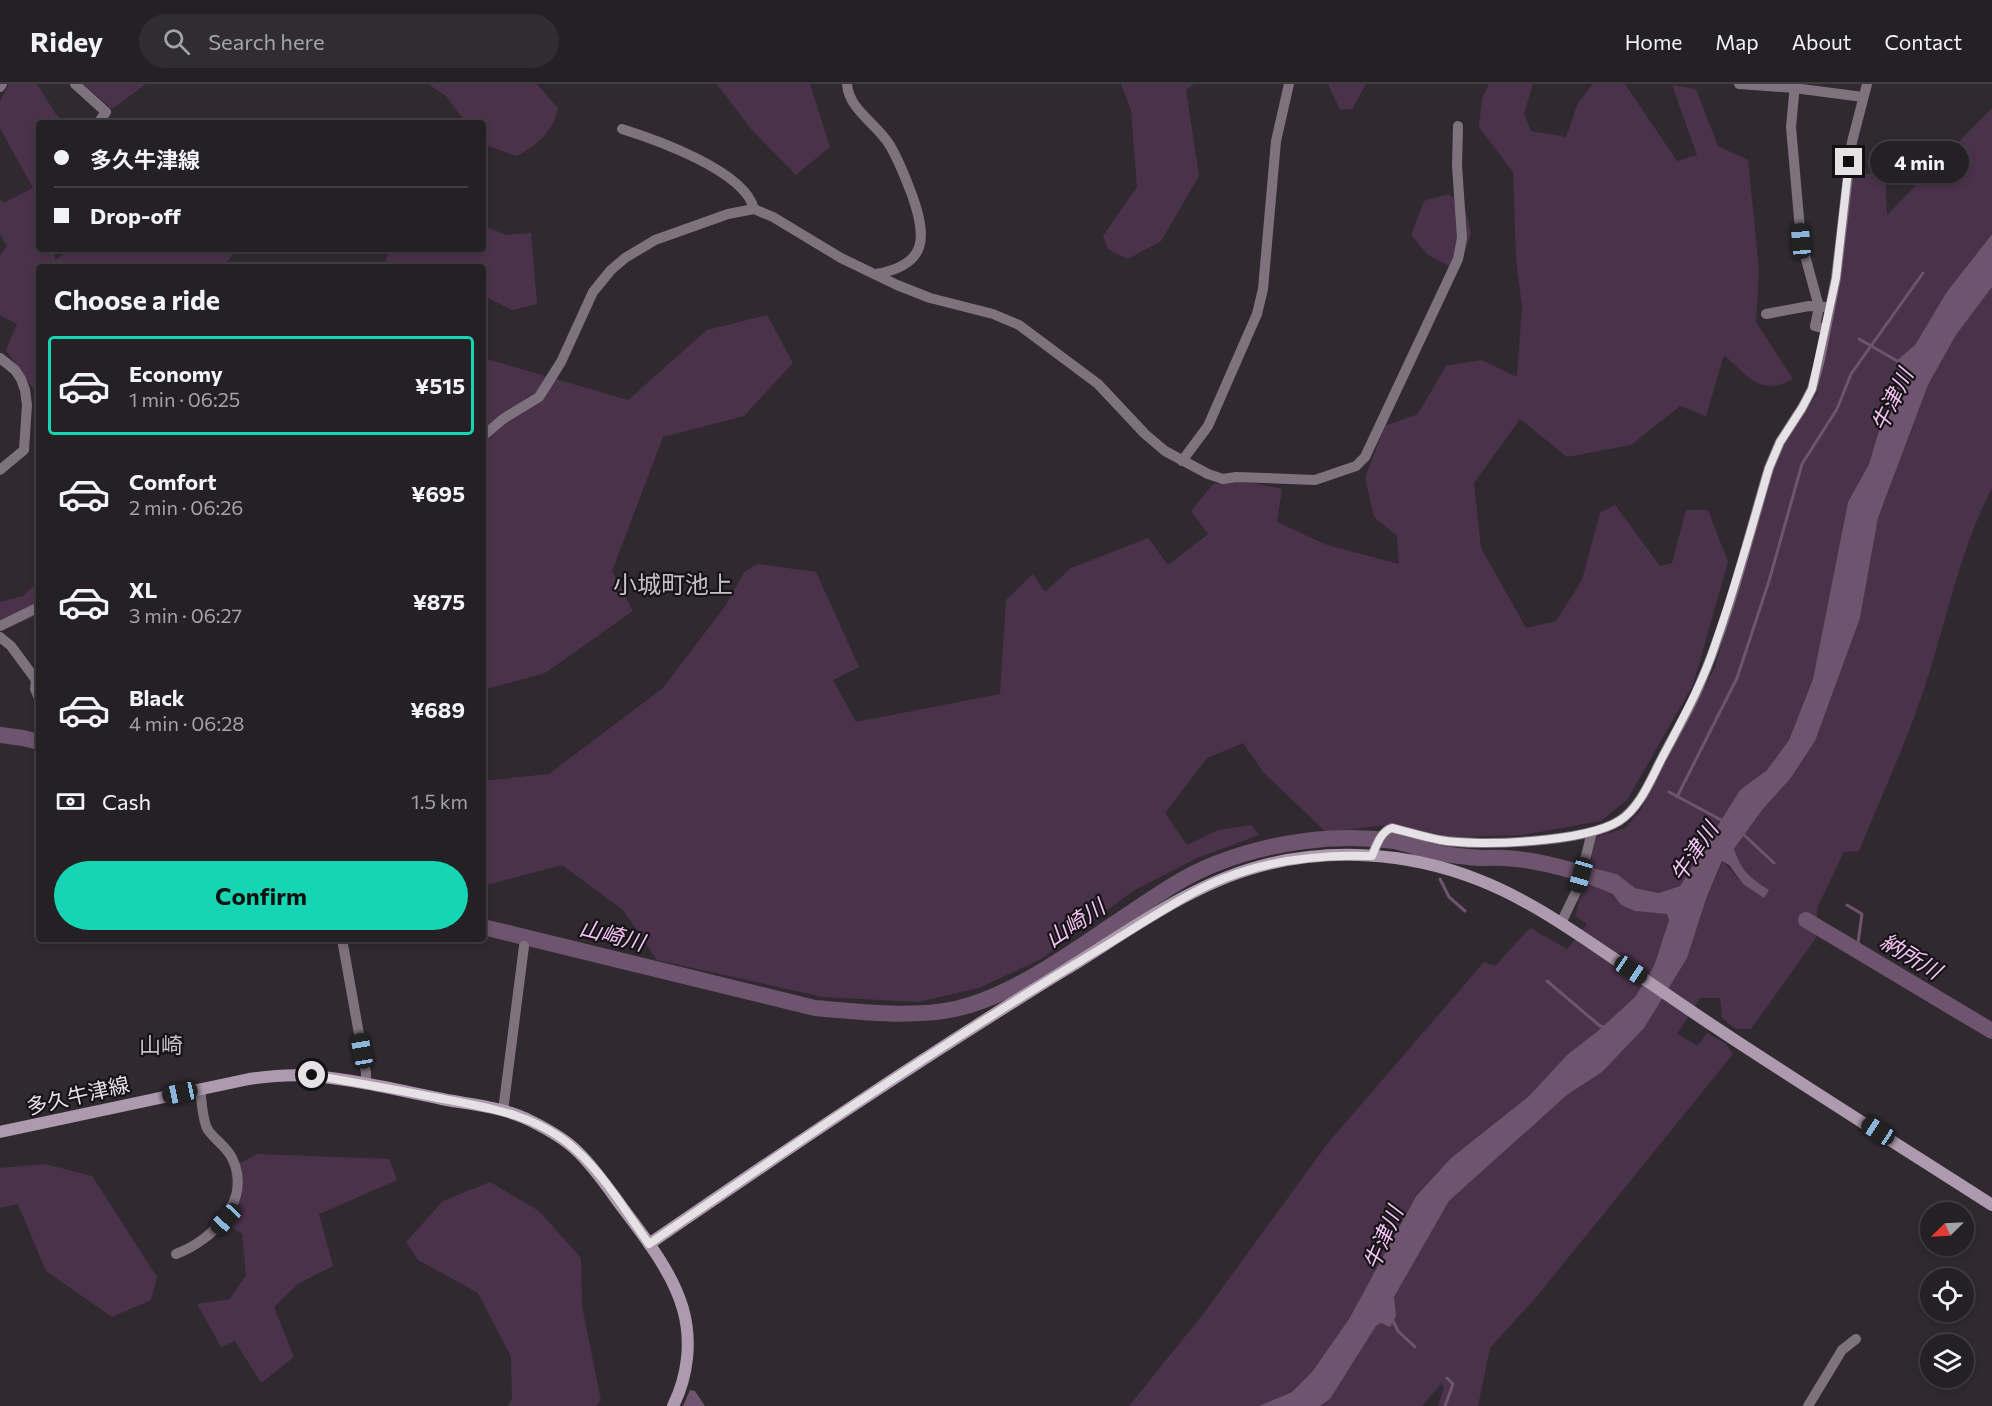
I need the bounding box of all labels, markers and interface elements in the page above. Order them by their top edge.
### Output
search box [139,14,559,68]
text: Ridey [30,24,103,58]
icon: search [160,25,193,58]
text: Search here [208,28,325,55]
text: Home [1625,29,1682,54]
text: Map [1715,29,1759,54]
text: About [1792,29,1851,54]
text: Contact [1884,29,1962,54]
callout: 4 min [1870,141,1969,183]
text: 多久牛津線 [90,146,200,173]
route end [1835,148,1862,175]
text: 4 min [1894,150,1945,174]
text: Drop-off [90,202,181,229]
car [1790,222,1812,260]
text: Choose a ride [54,283,220,316]
icon: car [57,359,111,413]
text: Economy [129,360,223,387]
water label: 牛津川 [1865,362,1919,435]
text: ¥515 [415,372,465,399]
text: 1 min · 06:25 [129,387,240,411]
icon: car [57,467,111,521]
text: Comfort [129,468,217,495]
text: ¥695 [411,480,465,507]
text: 2 min · 06:26 [129,495,243,519]
district label: 小城町池上 [613,569,733,598]
icon: car [57,575,111,629]
text: XL [129,576,157,603]
text: ¥875 [413,588,465,615]
text: 3 min · 06:27 [129,603,242,627]
icon: car [57,683,111,737]
text: Black [129,684,184,711]
text: ¥689 [410,696,465,723]
text: 4 min · 06:28 [129,711,244,735]
icon: cash [54,785,87,818]
text: Cash [102,788,151,815]
text: 1.5 km [411,789,468,813]
water label: 牛津川 [1664,815,1724,887]
car [1567,855,1595,895]
button: Confirm [54,861,468,930]
water label: 山崎川 [1040,892,1111,952]
water label: 山崎川 [577,913,649,956]
water label: 納所川 [1876,927,1948,985]
car [1611,952,1651,988]
district label: 山崎 [139,1031,183,1058]
car [350,1032,374,1070]
route start [298,1061,325,1088]
street label: 多久牛津線 [24,1071,132,1119]
car [161,1080,199,1106]
car [1858,1114,1898,1148]
car [207,1200,245,1238]
water label: 牛津川 [1357,1200,1409,1273]
north arrow [1920,1202,1974,1256]
map controls [1920,1202,1974,1388]
button: locate [1920,1268,1974,1322]
button: layers [1920,1334,1974,1388]

